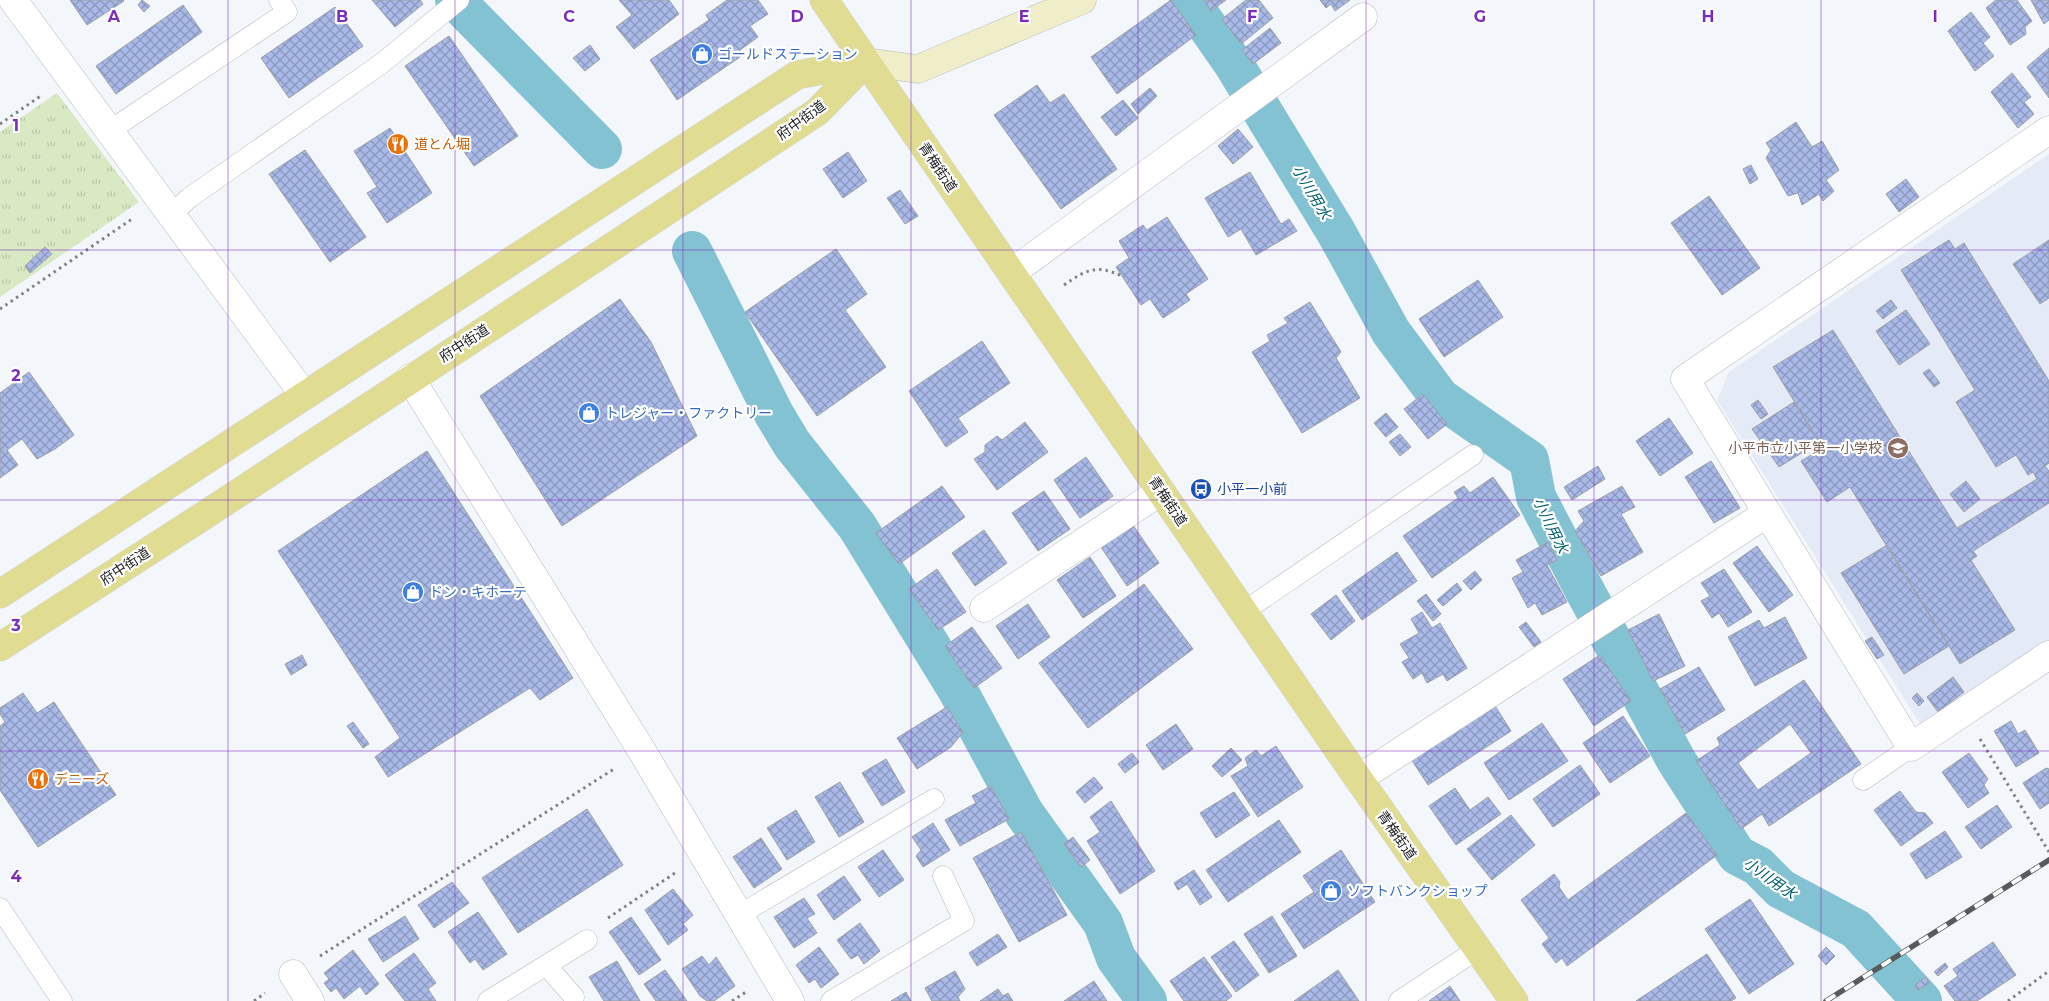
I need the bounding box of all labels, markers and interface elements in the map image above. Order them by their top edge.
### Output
text: A [107,7,121,26]
text: B [336,7,348,26]
text: C [563,7,575,26]
text: D [790,7,804,26]
text: E [1019,7,1029,26]
text: F [1247,7,1257,26]
text: G [1474,7,1486,26]
text: H [1702,7,1714,26]
text: I [1932,7,1938,26]
shop icon: ゴールドステーション [690,42,714,66]
place label: ゴールドステーション [718,45,858,63]
street label: 府中街道 [773,96,829,144]
text: 1 [13,116,19,135]
restaurant icon: 道とん堀 [386,132,410,156]
place label: 道とん堀 [414,135,470,153]
street label: 青梅街道 [915,139,961,195]
water label: 小川用水 [1288,161,1337,224]
street label: 府中街道 [436,320,492,366]
text: 2 [11,366,21,385]
shop icon: トレジャー・ファクトリー [577,401,601,425]
place label: トレジャー・ファクトリー [605,404,772,422]
school or university icon: 小平市立小平第一小学校 [1886,436,1910,460]
place label: 小平市立小平第一小学校 [1728,439,1882,457]
street label: 青梅街道 [1145,473,1191,529]
bus stop icon: 小平一小前 [1189,477,1213,501]
place label: 小平一小前 [1217,480,1287,498]
water label: 小川用水 [1529,494,1574,558]
street label: 府中街道 [97,543,153,589]
shop icon: ドン・キホーテ [401,580,425,604]
place label: ドン・キホーテ [429,583,527,601]
text: 3 [10,616,21,635]
restaurant icon: デニーズ [26,767,50,791]
place label: デニーズ [54,770,109,788]
street label: 青梅街道 [1374,807,1420,863]
water label: 小川用水 [1740,853,1802,904]
text: 4 [10,867,22,886]
shop icon: ソフトバンクショップ [1319,879,1343,903]
place label: ソフトバンクショップ [1347,882,1488,900]

